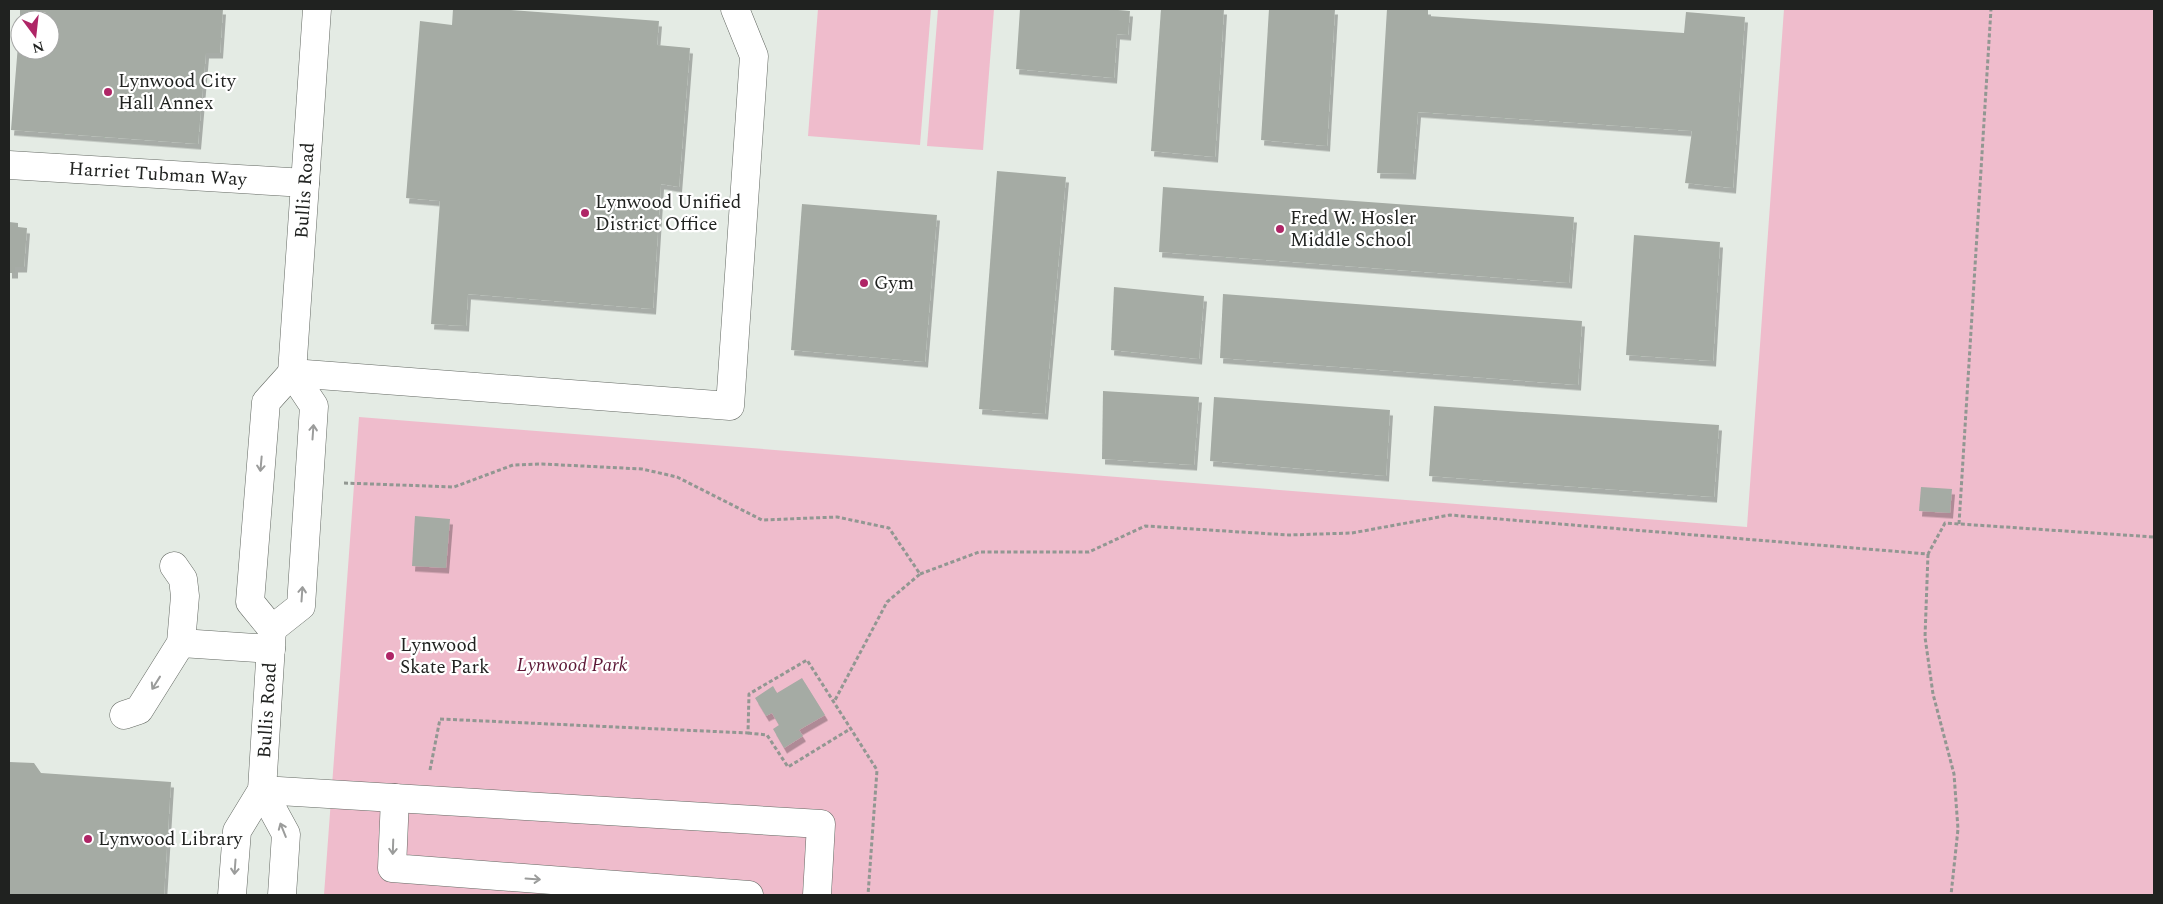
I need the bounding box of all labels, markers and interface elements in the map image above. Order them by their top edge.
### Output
north arrow [10,10,60,60]
text: N [30,35,46,59]
place label: Lynwood City Hall Annex [118,67,237,118]
marker: Lynwood City Hall Annex [102,86,114,98]
street label: Bullis Road [287,142,322,239]
street label: Harriet Tubman Way [68,154,248,194]
place label: Lynwood Unified District Office [595,188,741,239]
place label: Fred W. Hosler Middle School [1290,204,1417,255]
marker: Lynwood Unified District Office [579,207,591,219]
marker: Fred W. Hosler Middle School [1274,223,1286,235]
place label: Gym [874,269,914,298]
marker: Gym [858,277,870,289]
one-way arrow [308,424,317,440]
one-way arrow [256,455,265,471]
one-way arrow [297,587,307,603]
place label: Lynwood Skate Park [400,631,490,682]
marker: Lynwood Skate Park [384,650,396,662]
park label: Lynwood Park [516,651,628,680]
street label: Bullis Road [249,661,284,759]
one-way arrow [150,676,160,690]
one-way arrow [278,823,287,838]
place label: Lynwood Library [98,825,243,854]
marker: Lynwood Library [82,833,94,845]
one-way arrow [389,838,398,854]
one-way arrow [230,859,239,875]
one-way arrow [525,874,541,883]

